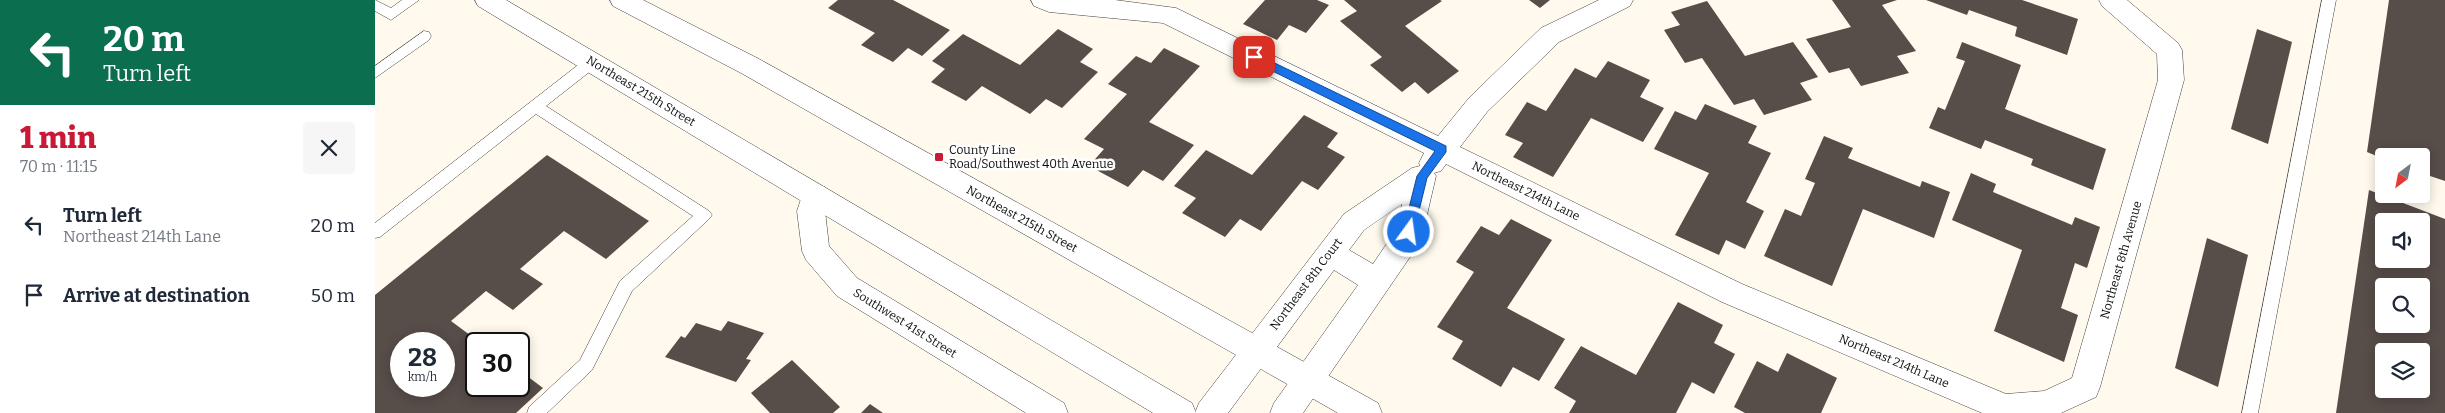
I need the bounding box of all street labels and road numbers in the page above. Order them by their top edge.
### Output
street label: Northeast 215th Street [584,53,699,129]
street label: Northeast 214th Lane [1470,159,1582,223]
street label: Northeast 215th Street [964,183,1080,256]
street label: Northeast 8th Avenue [2097,199,2145,321]
street label: Northeast 8th Court [1267,235,1345,333]
street label: Southwest 41st Street [851,285,960,361]
street label: Northeast 214th Lane [1837,331,1951,391]

